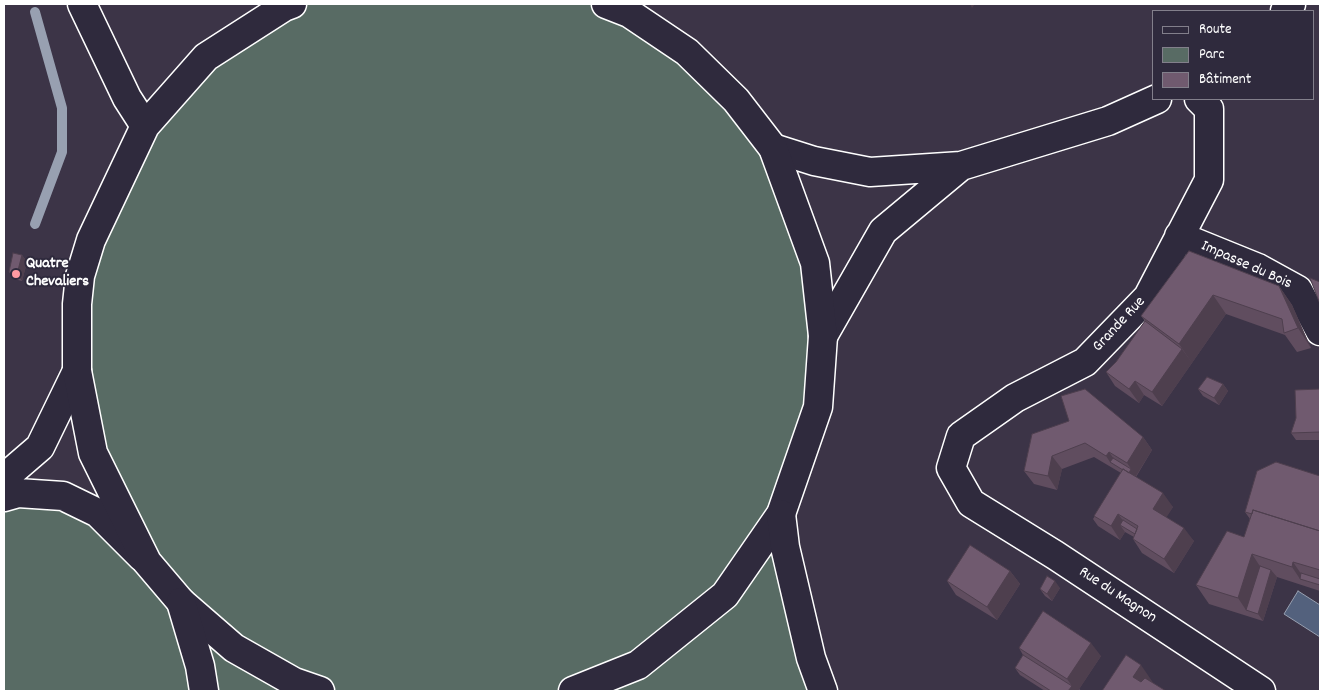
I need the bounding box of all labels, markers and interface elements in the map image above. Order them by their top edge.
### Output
legend [1152,10,1314,100]
text: Route [1199,19,1232,41]
text: Parc [1199,44,1224,66]
text: Bâtiment [1199,69,1251,91]
street label: Impasse du Bois [1198,237,1294,295]
place label: Quatre Chevaliers [26,255,89,293]
marker: Quatre Chevaliers [10,268,22,280]
street label: Grande Rue [1090,293,1150,357]
street label: Rue du Magnon [1074,564,1160,628]

